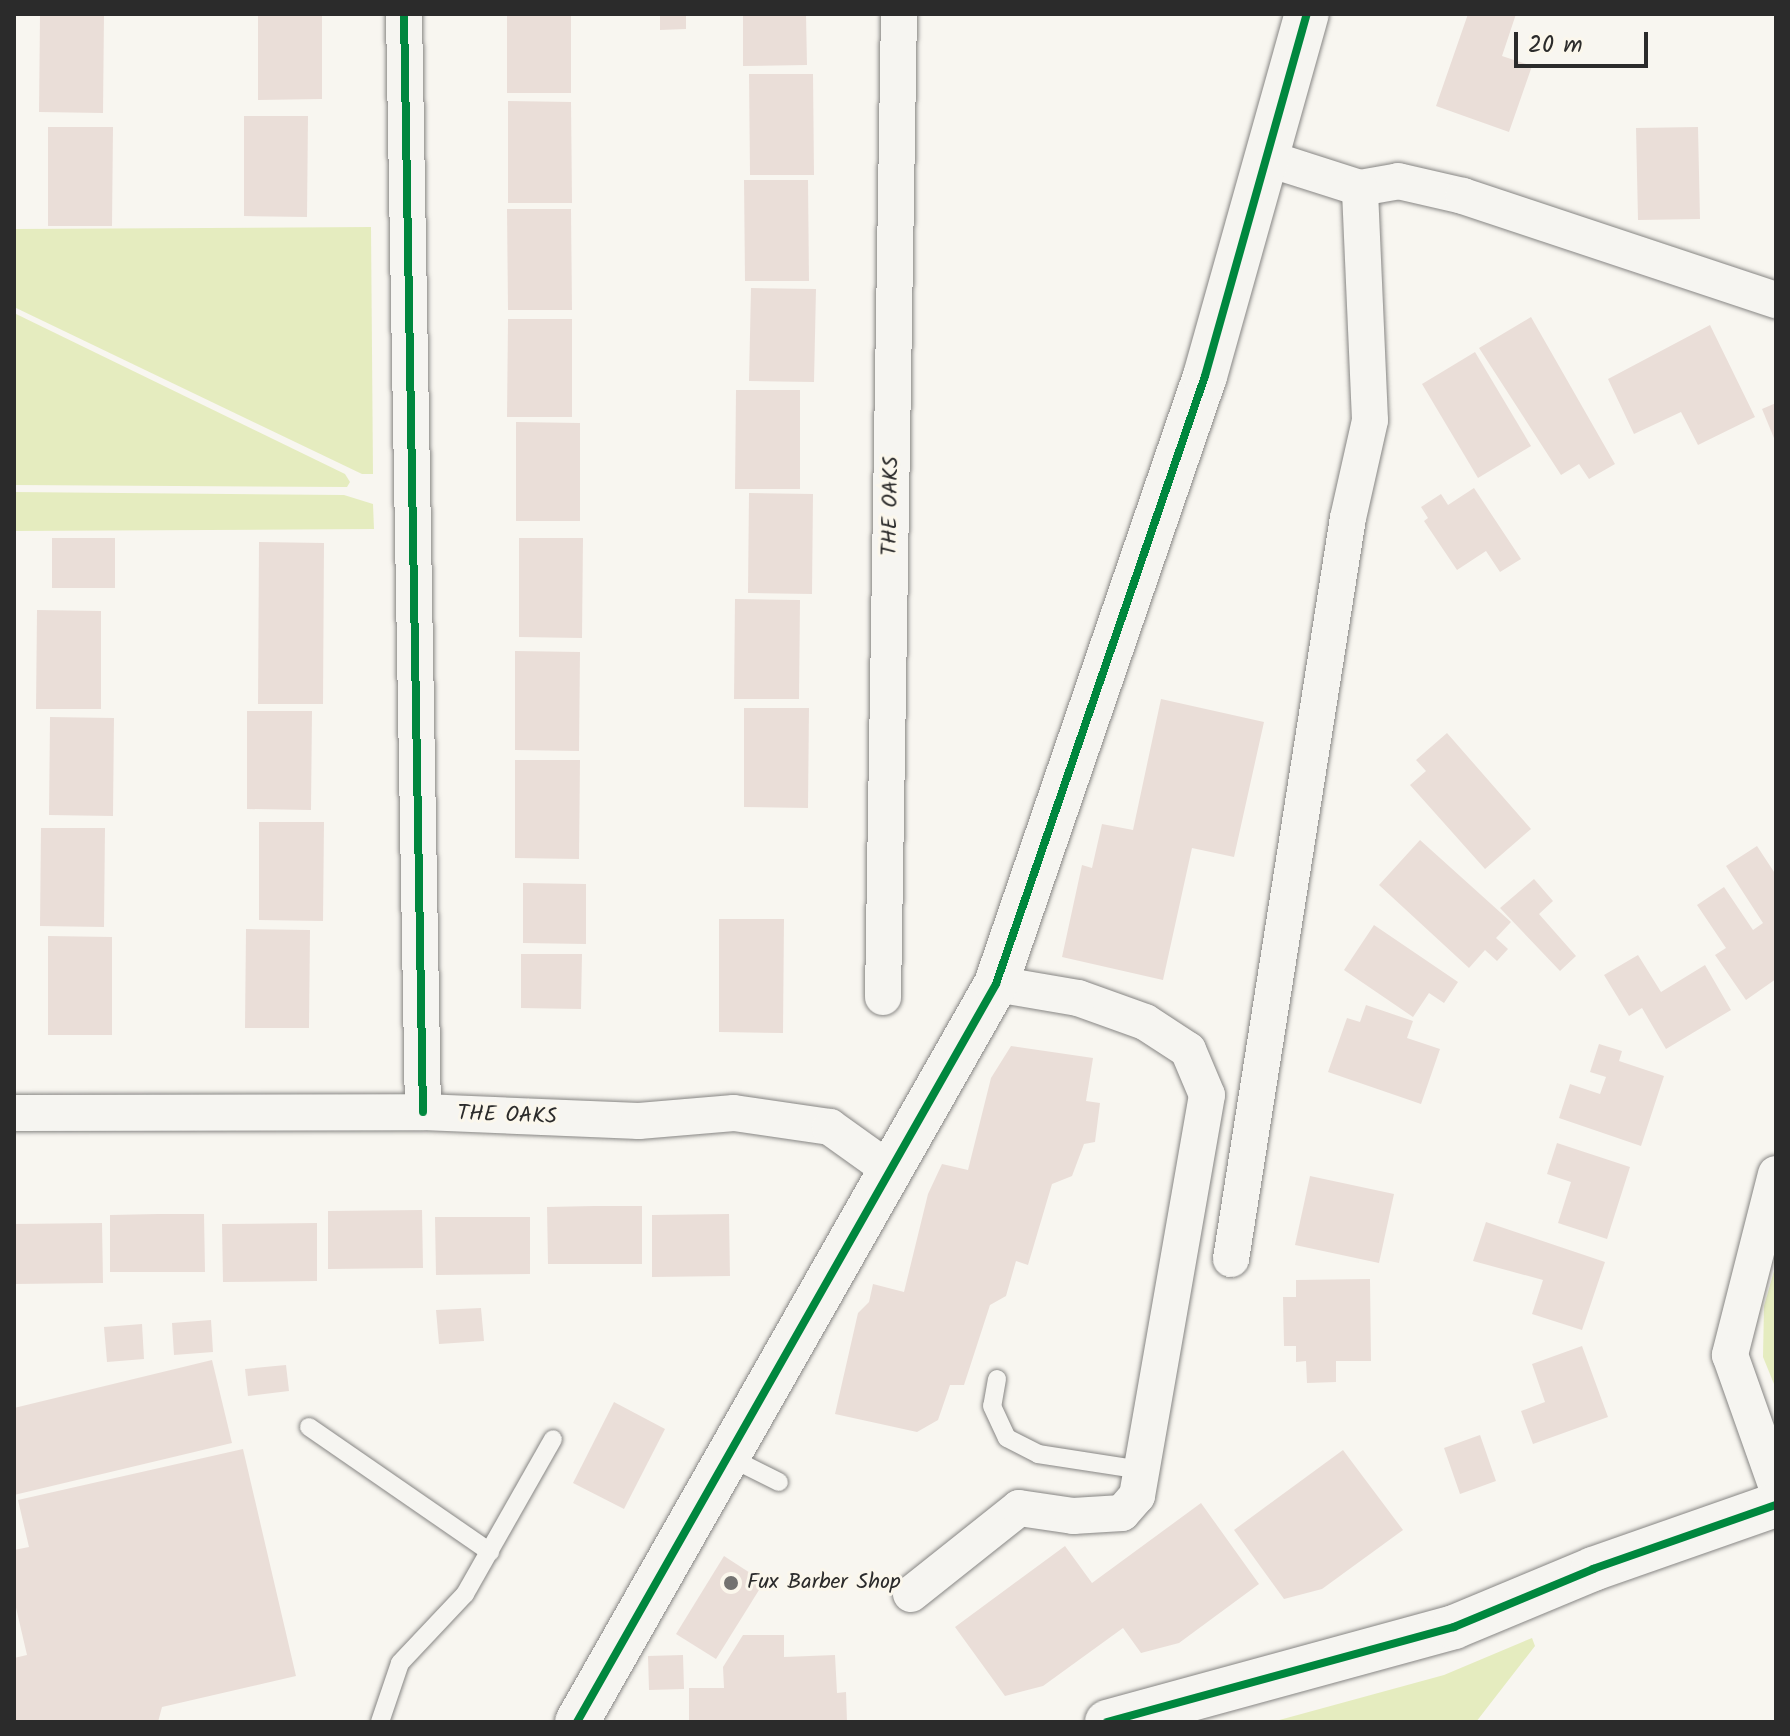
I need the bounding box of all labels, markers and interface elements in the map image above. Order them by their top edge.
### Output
scale bar [1518,16,1652,66]
text: 20 m [1528,26,1583,65]
street label: THE OAKS [877,456,905,556]
street label: THE OAKS [457,1101,557,1131]
place label: Fux Barber Shop [747,1570,900,1596]
marker: Fux Barber Shop [722,1574,740,1592]

